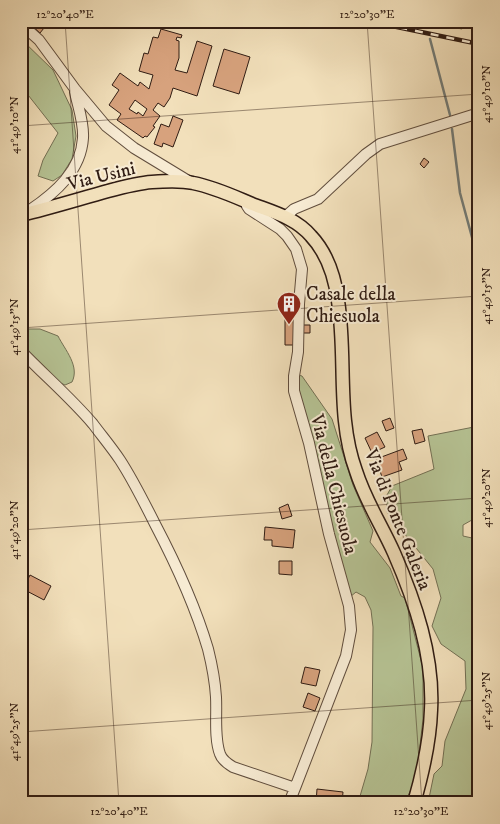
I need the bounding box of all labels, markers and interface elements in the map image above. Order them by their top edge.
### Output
text: 12°20'40"E [36,7,94,22]
text: 12°20'30"E [340,7,395,22]
text: 41°49'10"N [479,65,494,123]
text: 41°49'10"N [7,96,22,154]
street label: Via Usini [64,157,138,196]
text: 41°49'15"N [479,267,494,325]
place label: Casale della Chiesuola [306,283,396,328]
building icon: Casale della Chiesuola [276,291,302,325]
text: 41°49'15"N [7,298,22,356]
street label: Via della Chiesuola [305,411,362,557]
street label: Via di Ponte Galeria [358,445,436,593]
text: 41°49'20"N [479,468,494,528]
text: 41°49'20"N [7,500,22,560]
text: 41°49'25"N [479,671,494,730]
text: 41°49'25"N [7,702,22,761]
text: 12°20'40"E [90,804,148,819]
text: 12°20'30"E [394,804,449,819]

